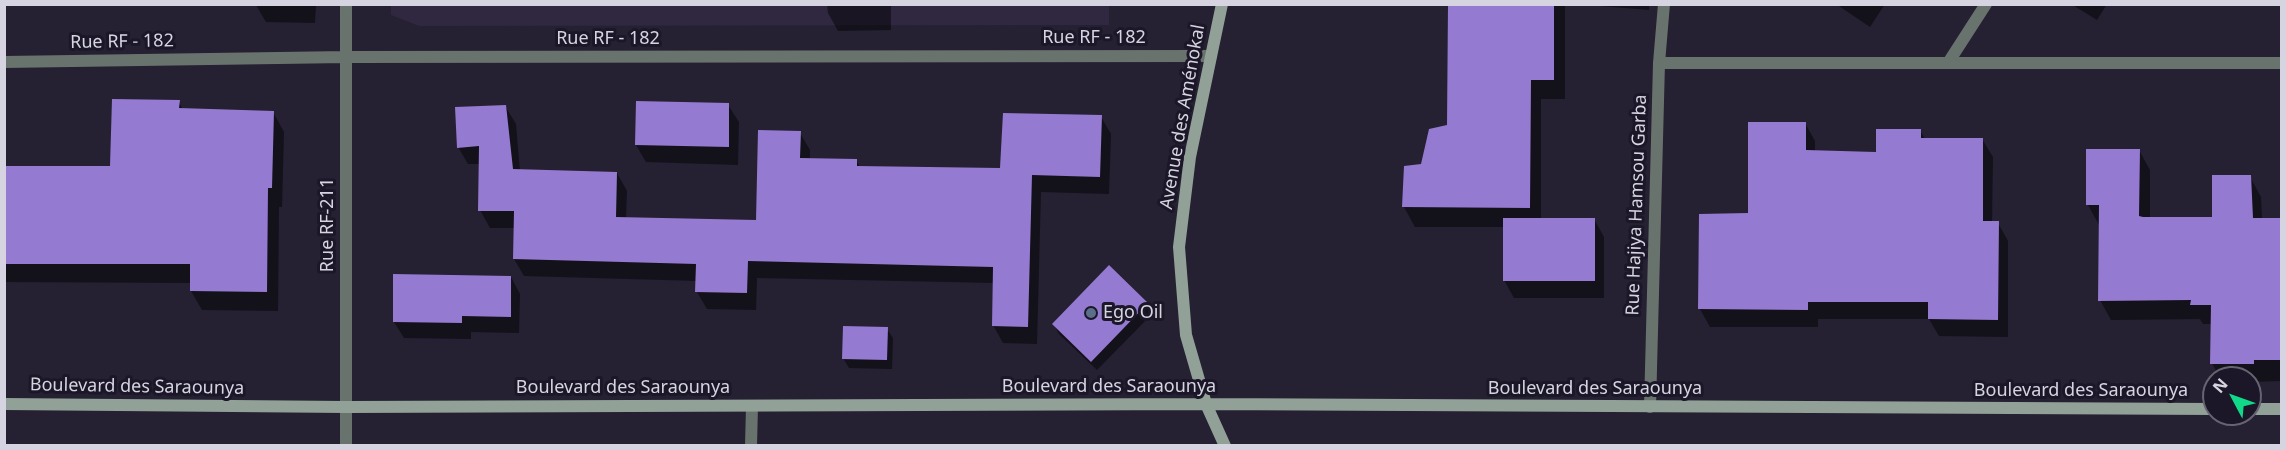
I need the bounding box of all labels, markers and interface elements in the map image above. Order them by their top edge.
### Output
street label: Avenue des Aménokal [1156,23,1210,211]
street label: Rue RF - 182 [1042,27,1146,49]
street label: Rue RF - 182 [556,28,660,50]
street label: Rue RF - 182 [70,30,174,54]
street label: Rue Hajiya Hamsou Garba [1622,94,1652,316]
street label: Rue RF-211 [317,178,339,272]
place label: Ego Oil [1103,302,1163,324]
marker: Ego Oil [1084,306,1098,320]
north arrow [2202,366,2262,426]
text: N [2207,373,2232,398]
street label: Boulevard des Saraounya [30,374,244,400]
street label: Boulevard des Saraounya [1002,376,1216,398]
street label: Boulevard des Saraounya [516,377,730,399]
street label: Boulevard des Saraounya [1488,378,1702,400]
street label: Boulevard des Saraounya [1974,380,2188,402]

